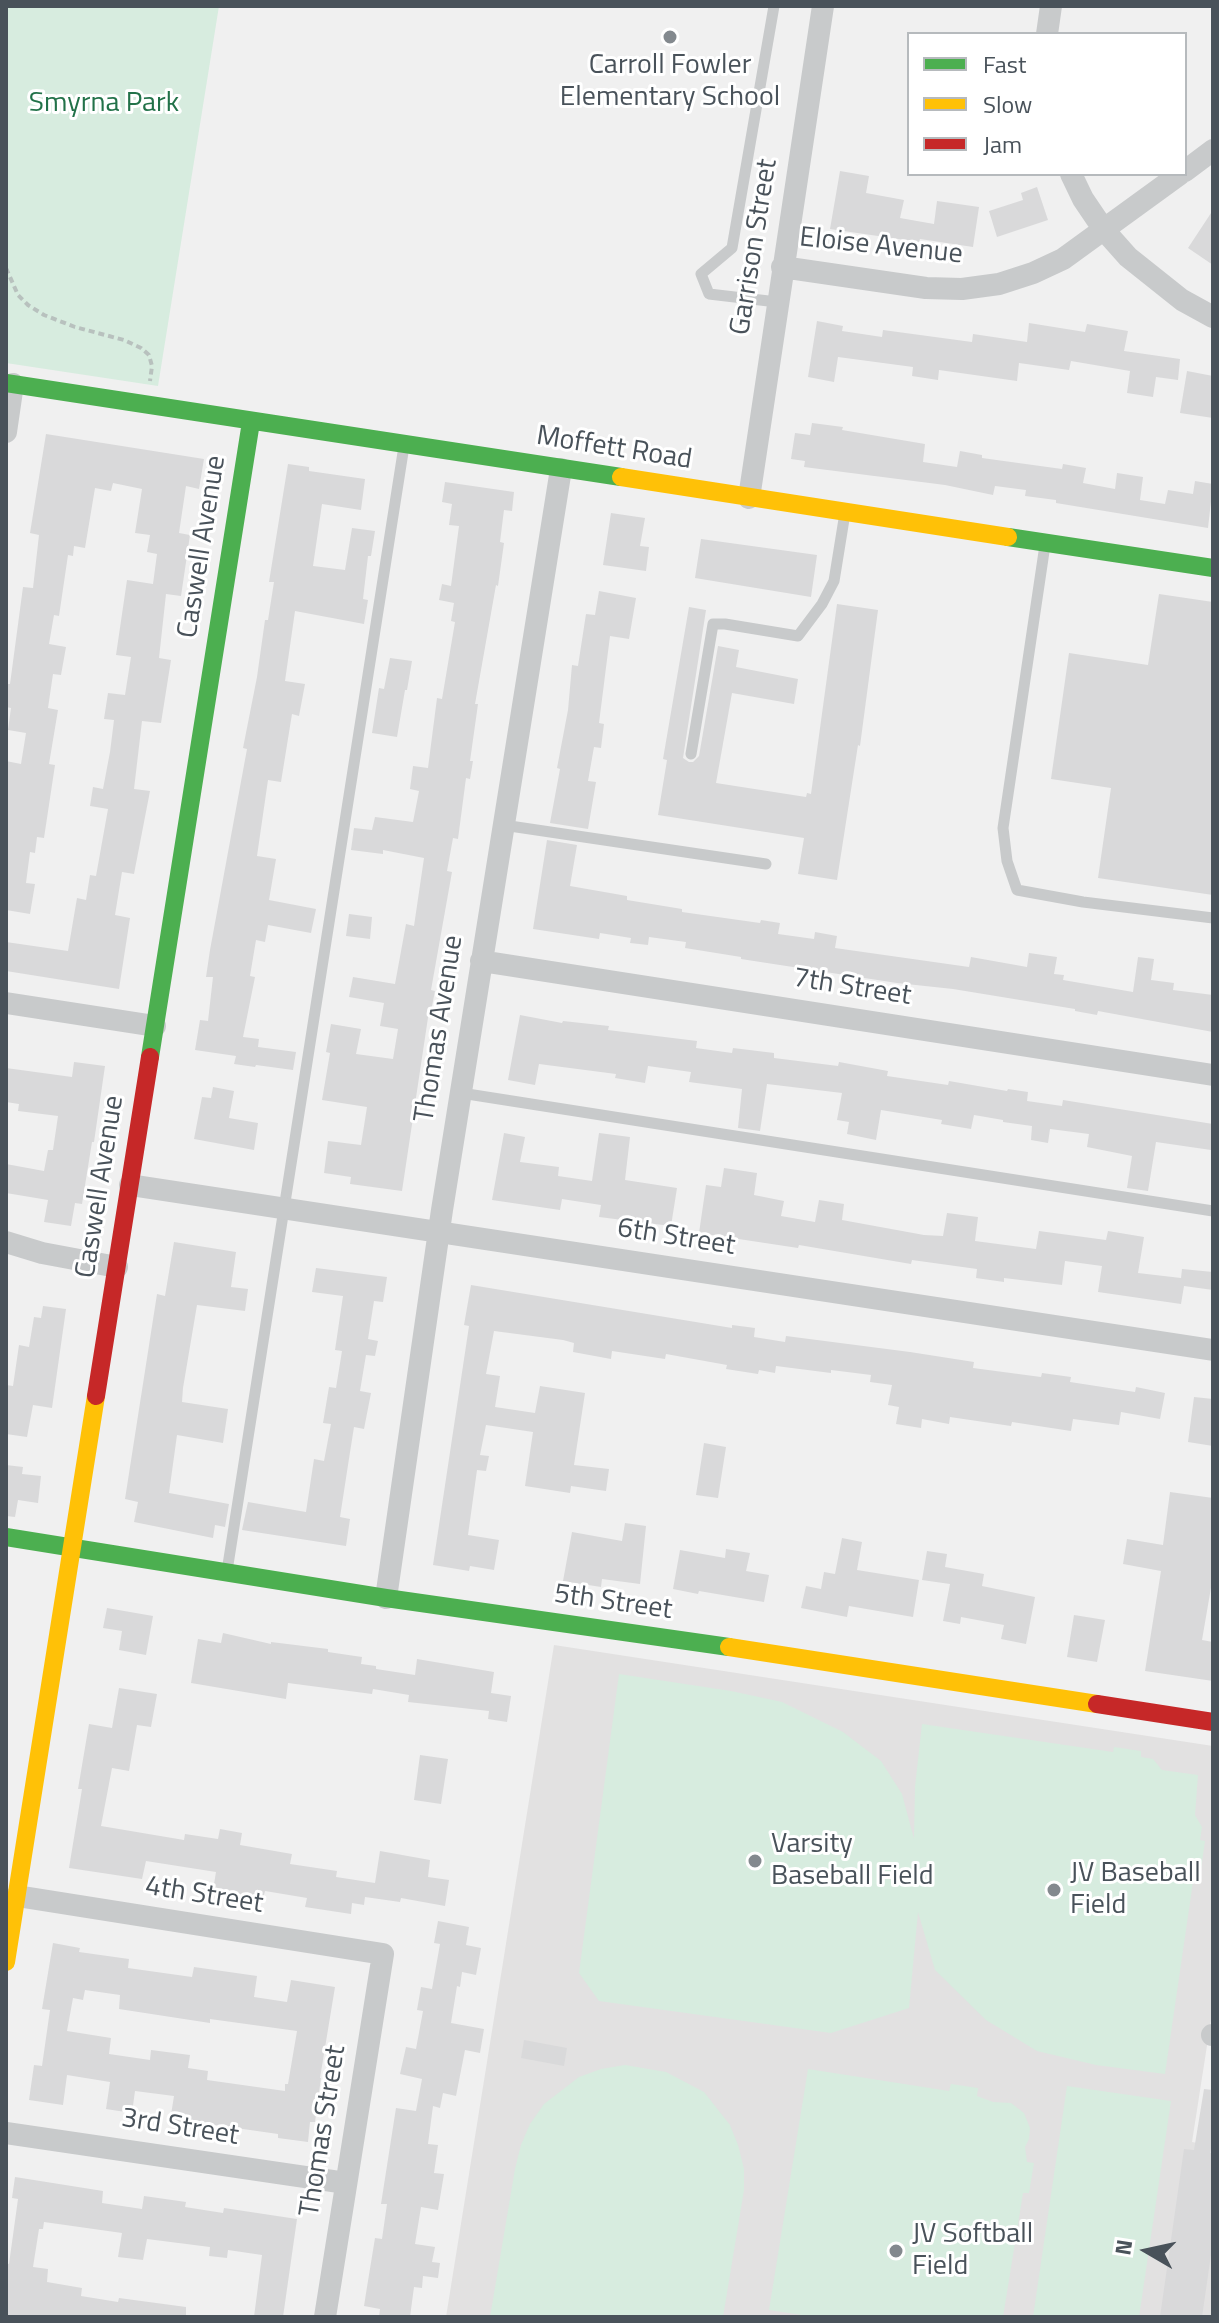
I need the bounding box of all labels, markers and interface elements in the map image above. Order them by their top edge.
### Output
marker: Carroll Fowler Elementary School [661,28,679,46]
legend [907,32,1187,176]
text: Fast [983,46,1026,82]
place label: Carroll Fowler Elementary School [560,49,780,115]
text: Slow [983,86,1032,122]
park label: Smyrna Park [29,87,179,121]
text: Jam [983,126,1022,162]
street label: Garrison Street [724,156,786,338]
street label: Eloise Avenue [798,222,964,272]
street label: Moffett Road [534,420,694,478]
street label: Caswell Avenue [172,453,234,641]
street label: Thomas Avenue [409,933,471,1125]
street label: 7th Street [791,962,913,1014]
street label: Caswell Avenue [70,1093,132,1281]
street label: 6th Street [615,1212,737,1264]
street label: 5th Street [552,1578,674,1628]
place label: Varsity Baseball Field [771,1828,934,1894]
marker: Varsity Baseball Field [746,1852,764,1870]
place label: JV Baseball Field [1070,1857,1201,1923]
street label: 4th Street [143,1870,265,1922]
marker: JV Baseball Field [1045,1881,1063,1899]
street label: Thomas Street [294,2043,354,2219]
street label: 3rd Street [119,2102,241,2154]
north arrow [1107,2211,1187,2291]
place label: JV Softball Field [912,2218,1033,2284]
text: N [1105,2237,1141,2257]
marker: JV Softball Field [887,2242,905,2260]

